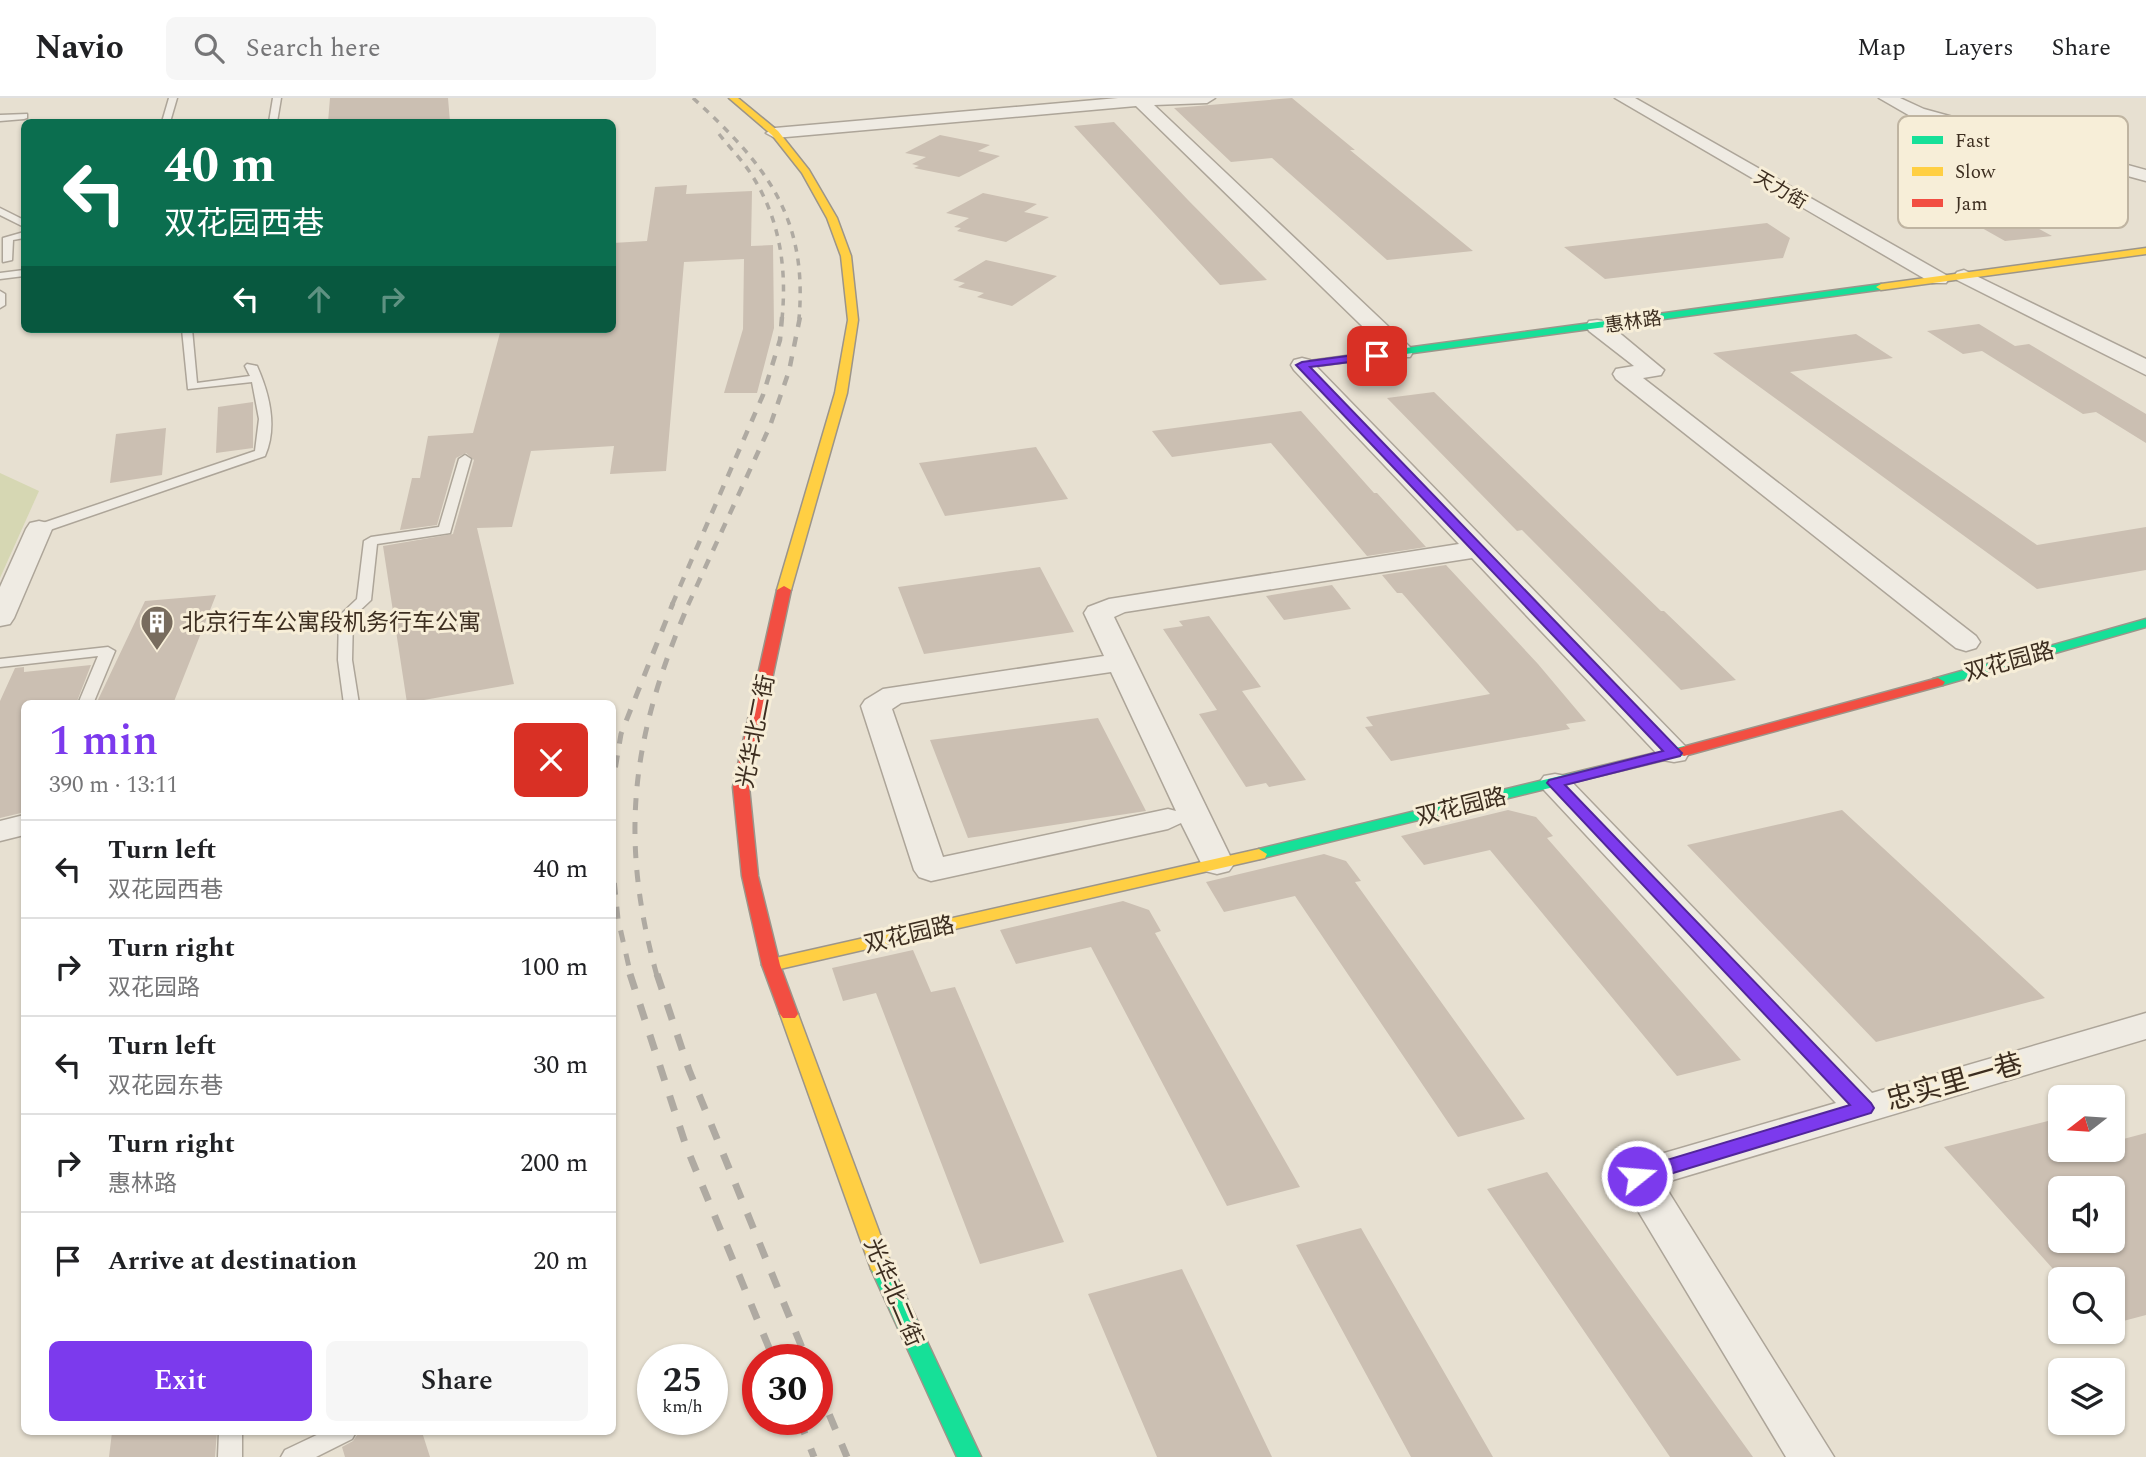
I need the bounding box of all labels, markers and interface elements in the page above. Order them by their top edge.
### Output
search box [166,17,656,80]
text: Navio [35,23,124,73]
text: Search here [246,28,381,68]
icon: search [190,29,228,67]
text: Map [1857,30,1906,66]
text: Layers [1944,30,2014,66]
text: Share [2052,30,2111,66]
legend [1898,116,2128,228]
text: Fast [1955,127,1991,156]
text: 40 m [164,129,275,204]
icon: left [49,147,140,238]
text: Slow [1955,158,1996,187]
street label: 天力街 [1748,163,1812,217]
text: Jam [1955,190,1987,219]
text: 双花园西巷 [164,200,324,249]
icon: left [227,280,265,318]
icon: ahead [300,280,338,318]
icon: right [373,280,411,318]
street label: 惠林路 [1603,304,1663,341]
pin [1347,326,1407,386]
icon: arrive [1358,337,1396,375]
building icon: 北京行车公寓段机务行车公寓 [138,603,176,652]
place label: 北京行车公寓段机务行车公寓 [182,606,481,641]
street label: 双花园路 [1960,634,2058,691]
street label: 光华北二街 [728,672,785,791]
text: 1 min [49,710,158,773]
button: close [514,723,588,797]
text: 390 m · 13:11 [49,768,178,803]
street label: 双花园路 [1412,779,1510,836]
text: Turn left [108,830,216,870]
text: 40 m [533,849,588,889]
icon: left [49,850,87,888]
text: 双花园西巷 [108,873,223,908]
street label: 双花园路 [861,908,958,963]
text: Turn right [108,928,235,968]
text: 100 m [520,947,588,987]
icon: right [49,948,87,986]
text: 双花园路 [108,971,200,1006]
text: Turn left [108,1026,216,1066]
street label: 忠实里一巷 [1881,1042,2028,1122]
text: 30 m [533,1045,588,1085]
icon: left [49,1046,87,1084]
text: 双花园东巷 [108,1069,223,1104]
north arrow [2048,1085,2124,1162]
map controls [2048,1085,2125,1435]
text: Turn right [108,1124,235,1164]
position arrow [1600,1139,1674,1213]
text: 200 m [520,1143,588,1183]
icon: right [49,1144,87,1182]
text: 惠林路 [108,1167,177,1202]
button: sound [2048,1176,2125,1253]
street label: 光华北二街 [854,1233,931,1352]
text: Arrive at destination [108,1241,357,1281]
text: 20 m [533,1241,588,1281]
icon: arrive [49,1242,87,1280]
button: search [2048,1267,2125,1344]
button: Exit [49,1341,312,1421]
button: Share [326,1341,588,1421]
speed limit sign: 30 [742,1344,833,1435]
text: 25 [663,1354,702,1407]
button: layers [2048,1358,2125,1435]
text: km/h [662,1393,703,1420]

